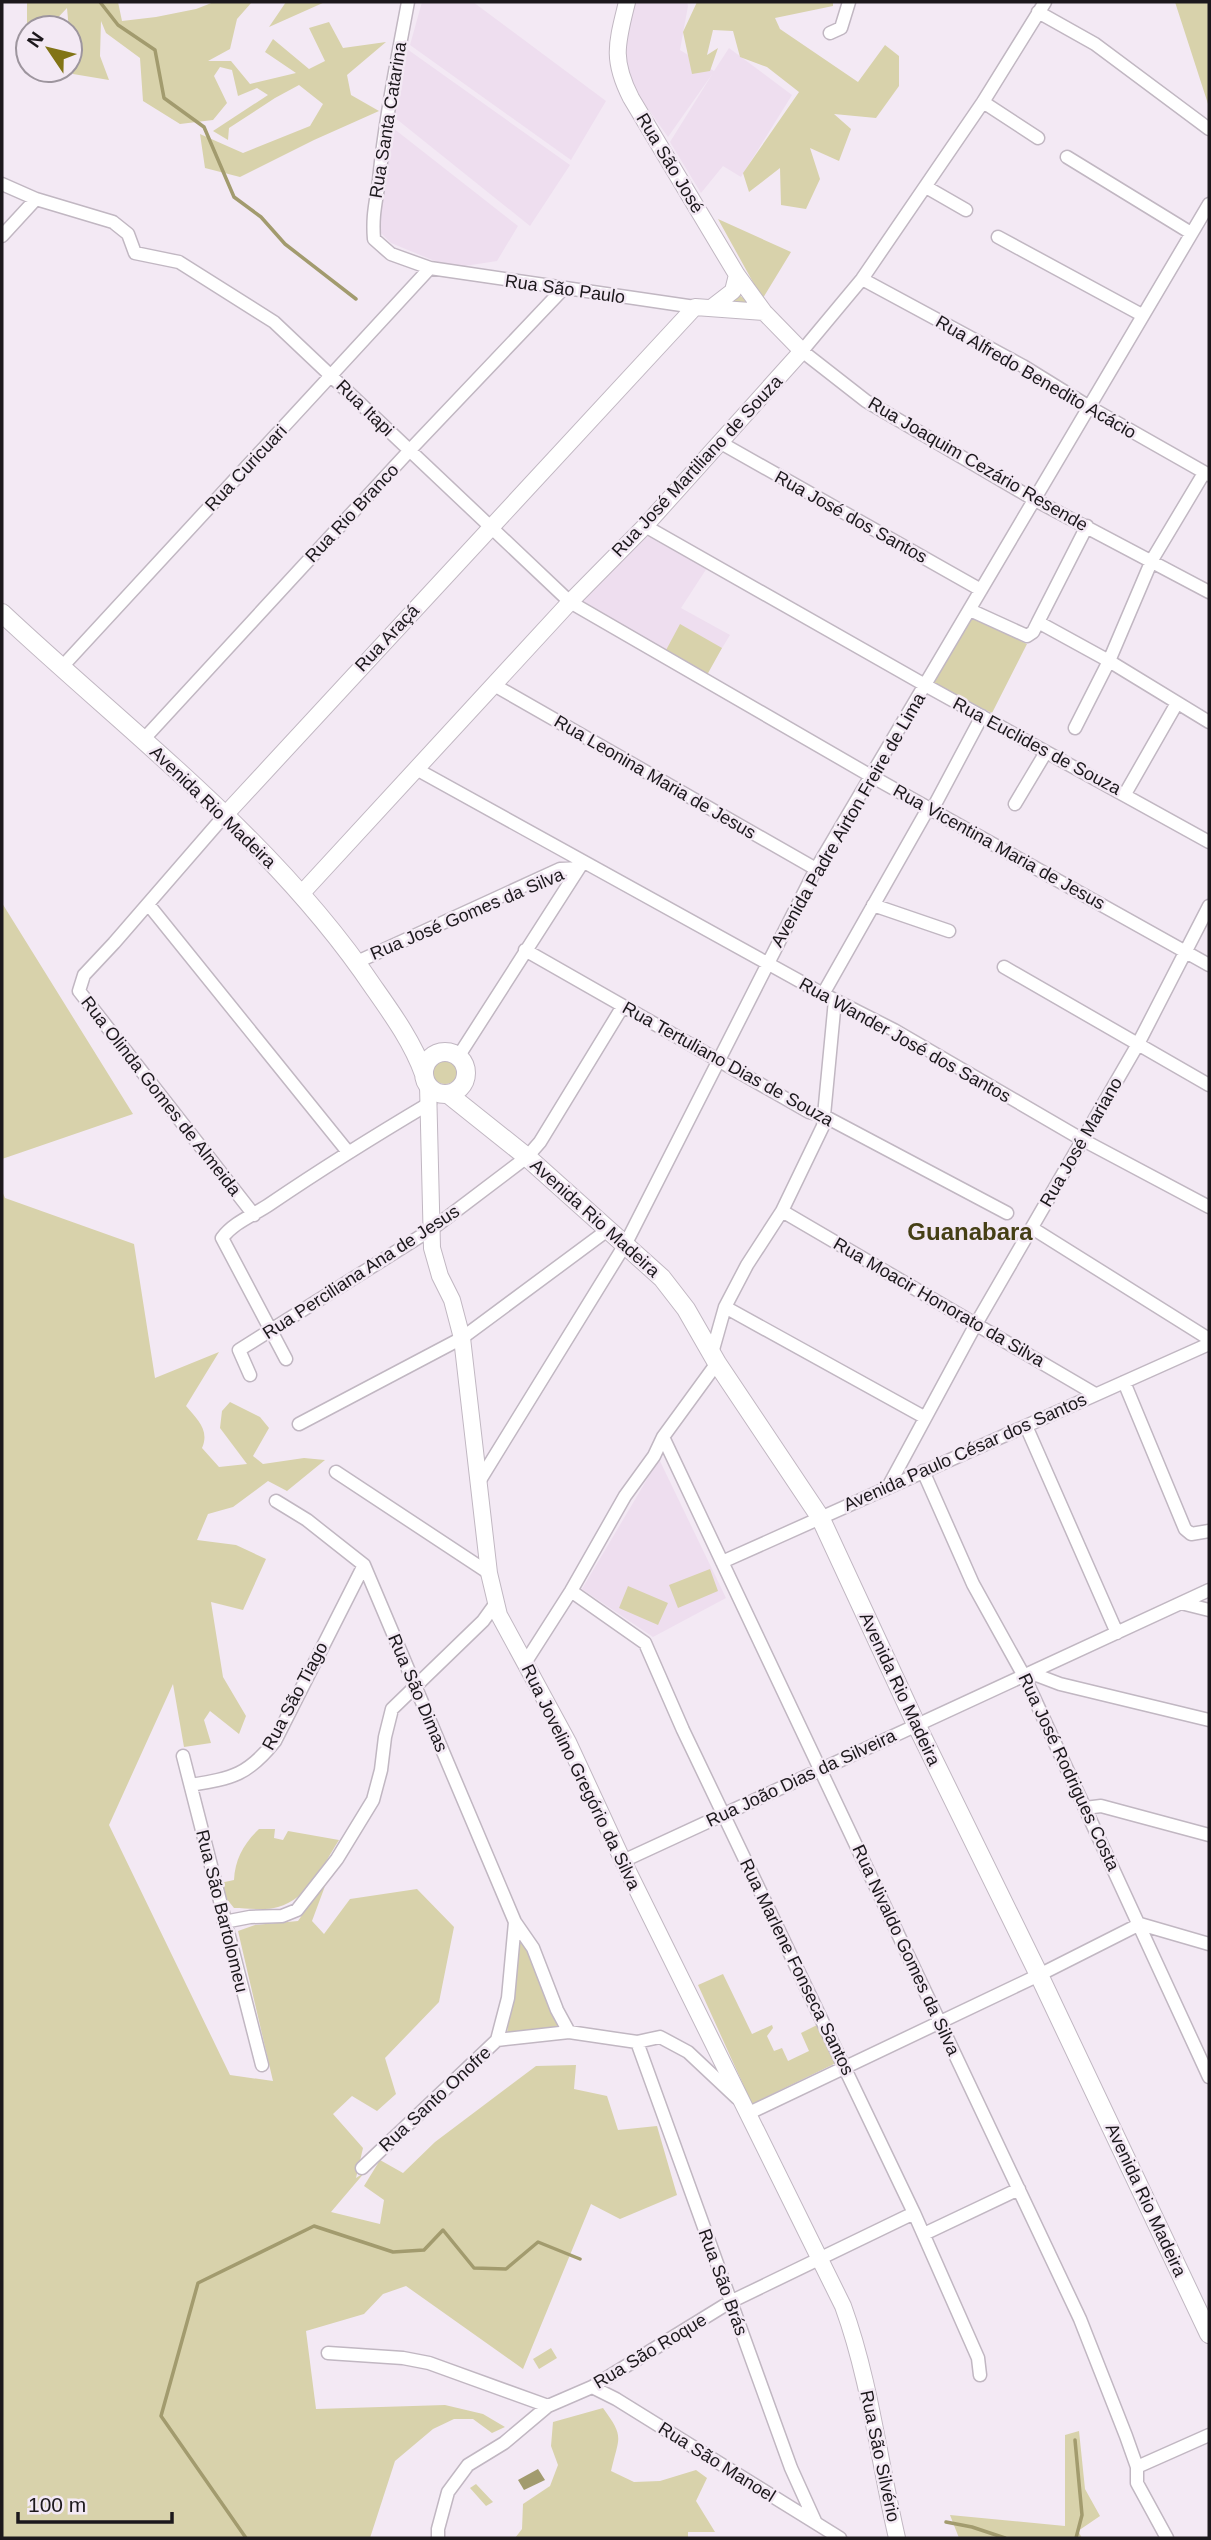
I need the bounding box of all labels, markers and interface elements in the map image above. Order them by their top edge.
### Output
north arrow [14,14,84,84]
text: N [23,28,48,51]
street label: Rua Santa Catarina [366,39,410,200]
street label: Rua São José [632,109,708,217]
street label: Rua São Paulo [504,271,626,307]
street label: Rua Alfredo Benedito Acácio [932,311,1140,443]
street label: Rua José Martiliano de Souza [608,371,787,561]
street label: Rua Itapi [332,376,398,440]
street label: Rua Joaquim Cezário Resende [865,393,1091,535]
street label: Rua Curicuari [201,421,291,515]
street label: Rua Rio Branco [301,460,403,566]
street label: Rua José dos Santos [771,467,931,567]
street label: Rua Araçá [351,600,424,676]
street label: Avenida Padre Airton Freire de Lima [767,689,930,950]
street label: Rua Euclides de Souza [950,693,1125,799]
street label: Rua Leonina Maria de Jesus [551,711,759,843]
street label: Avenida Rio Madeira [146,742,281,873]
street label: Rua Vicentina Maria de Jesus [890,780,1108,914]
street label: Rua José Gomes da Silva [367,864,568,964]
street label: Rua Wander José dos Santos [796,973,1014,1107]
street label: Rua Olinda Gomes de Almeida [77,992,246,1200]
street label: Rua Tertuliano Dias de Souza [619,998,838,1131]
street label: Rua José Mariano [1036,1074,1126,1210]
street label: Avenida Rio Madeira [526,1155,664,1282]
street label: Rua Perciliana Ana de Jesus [259,1201,463,1343]
district label: Guanabara [907,1218,1033,1245]
street label: Rua Moacir Honorato da Silva [830,1233,1049,1371]
street label: Avenida Paulo César dos Santos [840,1389,1090,1515]
street label: Avenida Rio Madeira [856,1609,945,1770]
street label: Rua São Dimas [384,1631,452,1755]
street label: Rua São Tiago [258,1639,332,1753]
street label: Rua Jovelino Gregório da Silva [518,1661,645,1894]
street label: Rua José Rodrigues Costa [1014,1670,1124,1875]
street label: Rua João Dias da Silveira [703,1725,900,1831]
street label: Rua São Bartolomeu [192,1828,252,1994]
street label: Rua Nivaldo Gomes da Silva [848,1841,964,2059]
street label: Rua Marlene Fonseca Santos [736,1856,858,2078]
street label: Rua Santo Onofre [375,2042,495,2156]
street label: Avenida Rio Madeira [1102,2120,1191,2281]
street label: Rua São Brás [694,2226,752,2338]
street label: Rua São Roque [590,2309,710,2393]
street label: Rua São Silvério [856,2388,904,2524]
street label: Rua São Manoel [655,2418,779,2506]
scale bar [18,2480,172,2524]
text: 100 m [28,2493,86,2516]

